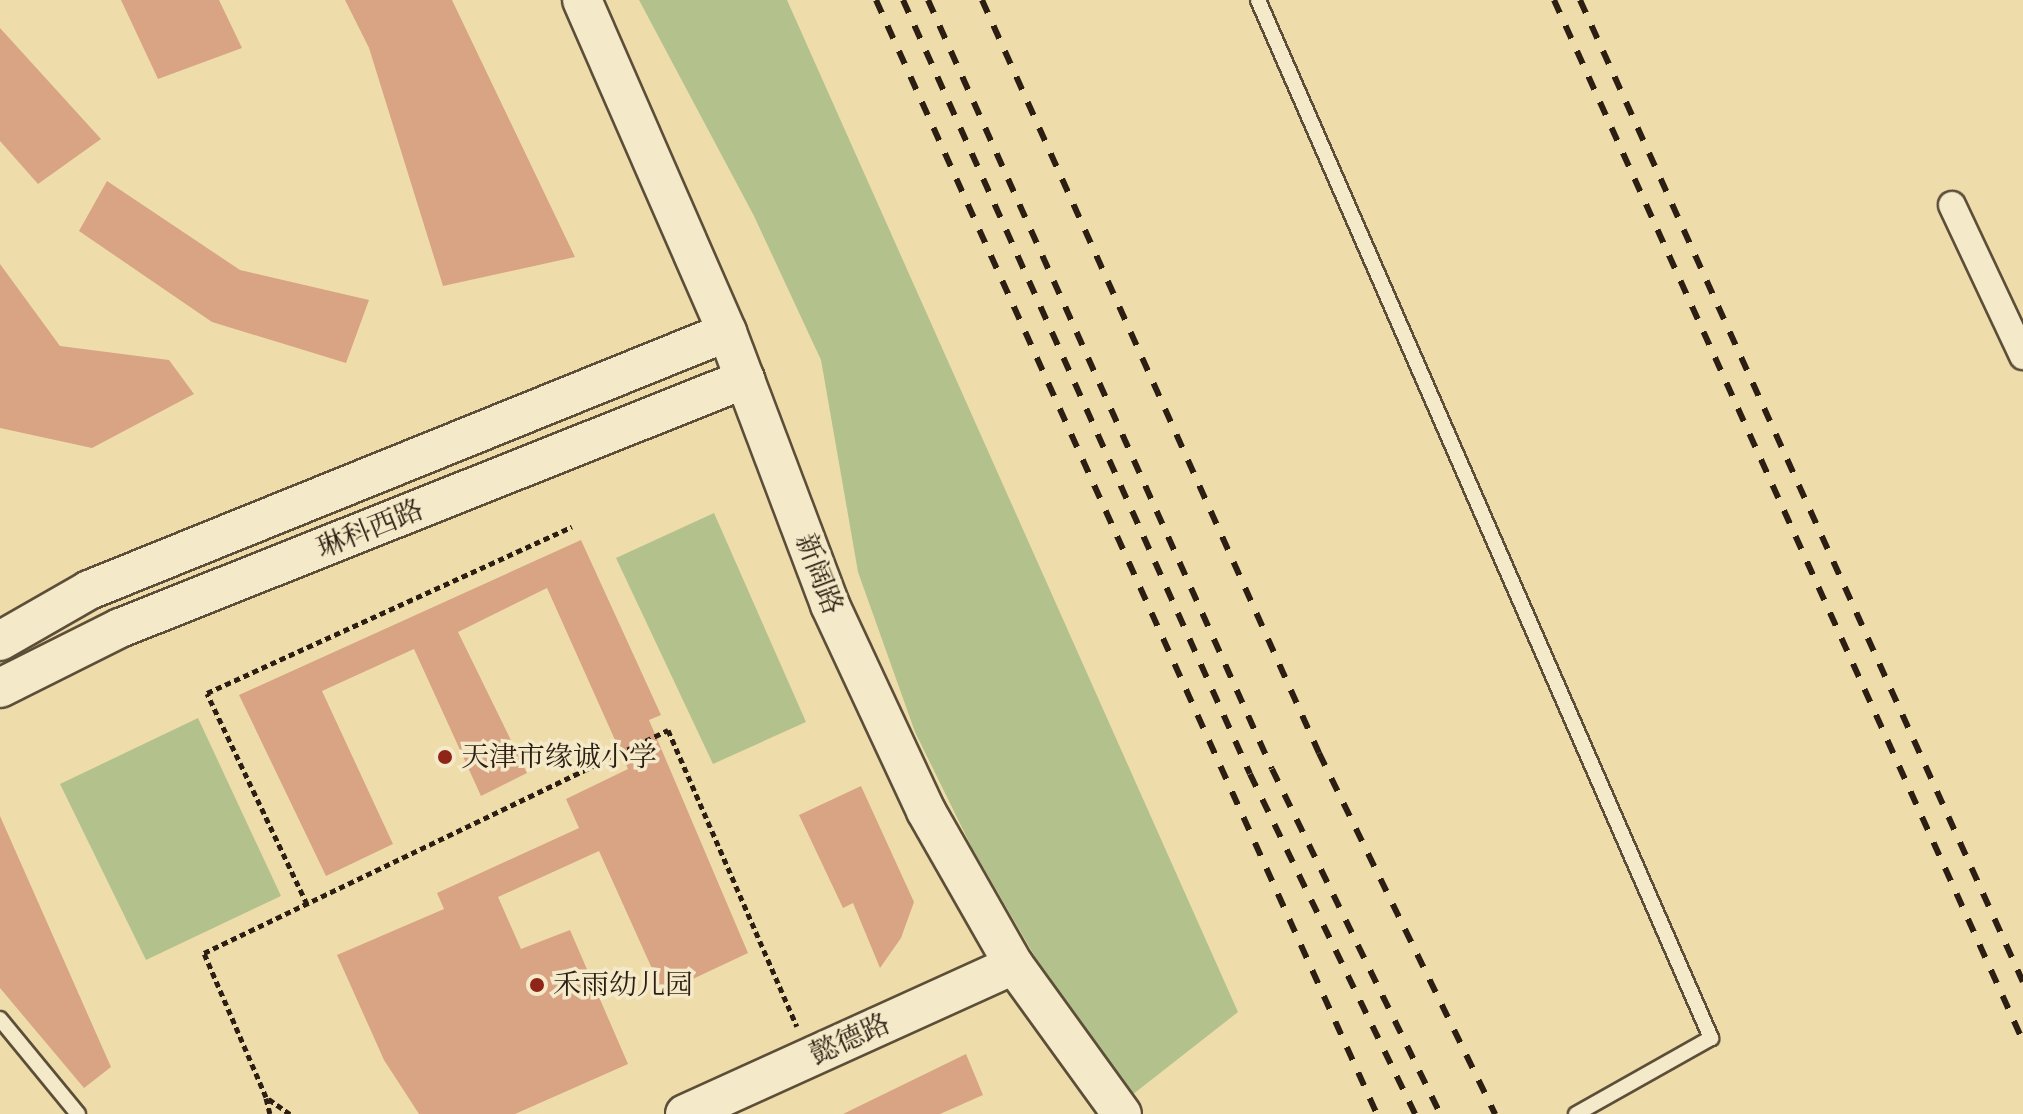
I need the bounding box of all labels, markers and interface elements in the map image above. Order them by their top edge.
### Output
street label: 琳科西路 [312,492,428,566]
street label: 新阔路 [788,529,850,619]
place label: 天津市缘诚小学 [461,740,657,774]
marker: 天津市缘诚小学 [436,748,454,766]
place label: 禾雨幼儿园 [553,968,693,1002]
marker: 禾雨幼儿园 [528,976,546,994]
street label: 懿德路 [805,1007,895,1071]

